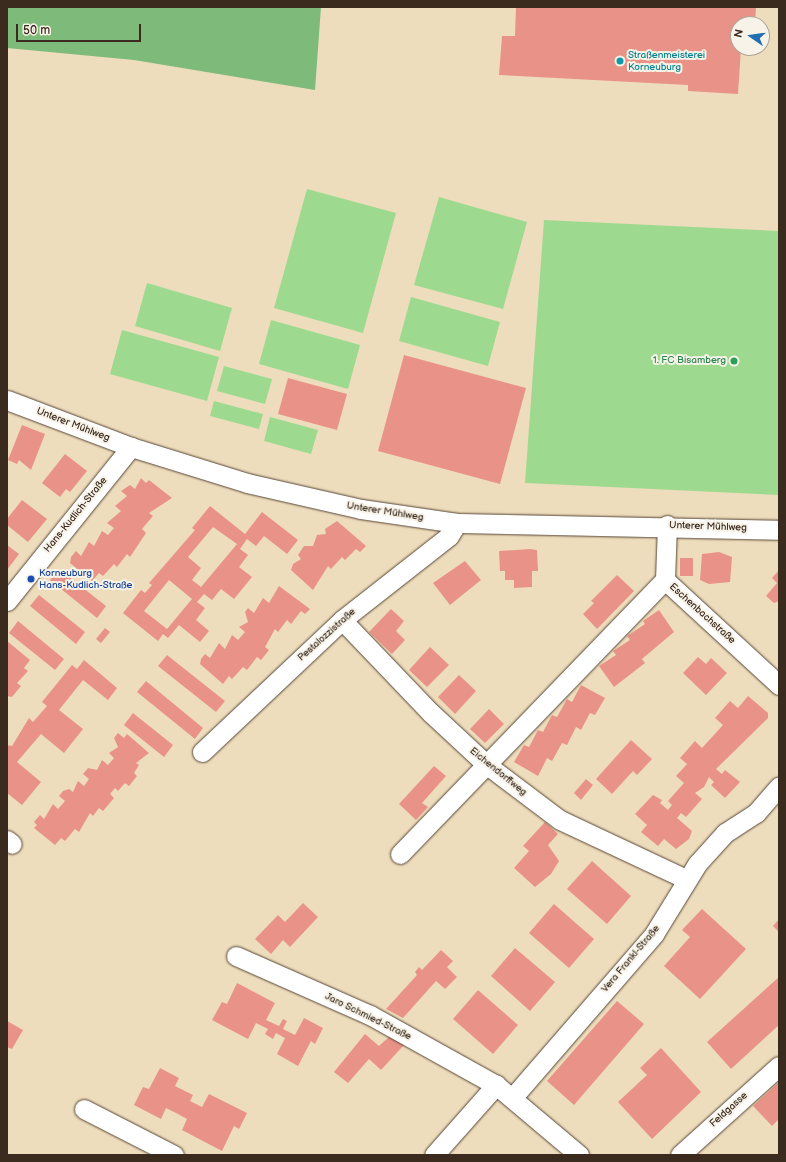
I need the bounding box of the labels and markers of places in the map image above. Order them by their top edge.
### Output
place label: Straßenmeisterei Korneuburg [628,49,705,72]
marker: Straßenmeisterei Korneuburg [615,56,625,66]
place label: 1. FC Bisamberg [653,355,726,367]
marker: 1. FC Bisamberg [729,356,739,366]
place label: Korneuburg Hans-Kudlich-Straße [39,567,133,590]
marker: Korneuburg Hans-Kudlich-Straße [26,574,36,584]

